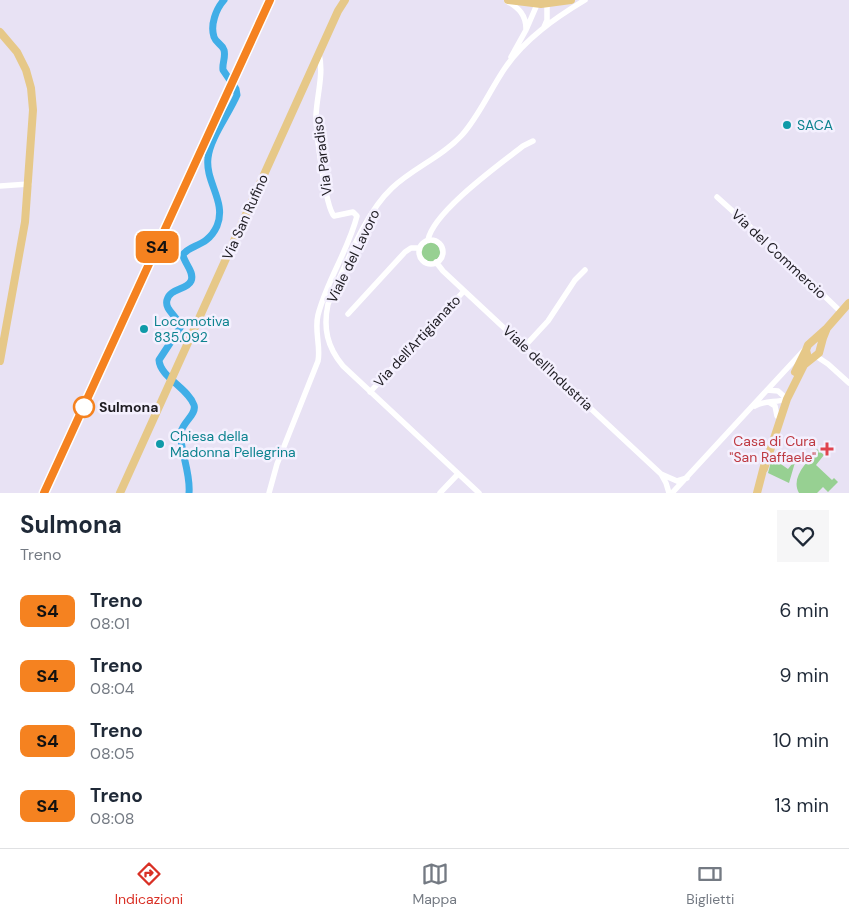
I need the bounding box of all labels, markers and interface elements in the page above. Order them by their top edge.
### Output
street label: Via Paradiso [308,115,336,197]
place label: SACA [797,116,833,134]
marker: SACA [781,119,793,131]
street label: Via San Rufino [218,171,272,263]
street label: Via del Commercio [728,205,830,303]
street label: Viale del Lavoro [323,206,383,306]
line badge: S4 [134,231,180,263]
text: S4 [146,235,168,259]
street label: Via dell'Artigianato [370,291,464,391]
place label: Locomotiva 835.092 [154,312,230,346]
street label: Viale dell'Industria [499,322,597,414]
marker: Locomotiva 835.092 [138,323,150,335]
marker: Sulmona [73,396,95,418]
place label: Sulmona [99,398,158,416]
place label: Chiesa della Madonna Pellegrina [170,427,296,461]
place label: Casa di Cura "San Raffaele" [729,432,816,466]
marker: Chiesa della Madonna Pellegrina [154,438,166,450]
marker: Casa di Cura "San Raffaele" [820,442,834,456]
text: Sulmona [20,509,122,540]
button: heart [777,510,829,562]
text: Treno [20,544,61,565]
text: Treno [90,588,143,613]
text: 6 min [780,598,829,623]
text: S4 [36,599,59,623]
text: 08:01 [90,613,130,634]
text: Treno [90,653,143,678]
text: 9 min [780,663,829,688]
text: S4 [36,664,59,688]
text: 08:04 [90,678,135,699]
text: Treno [90,718,143,743]
text: 10 min [773,728,829,753]
text: S4 [36,729,59,753]
text: 08:05 [90,743,135,764]
text: Treno [90,783,143,808]
text: 13 min [774,793,829,818]
text: S4 [36,794,59,818]
text: 08:08 [90,808,135,829]
tab: Indicazioni [115,860,183,908]
tab: Mappa [412,860,457,908]
tab: Biglietti [686,860,734,908]

